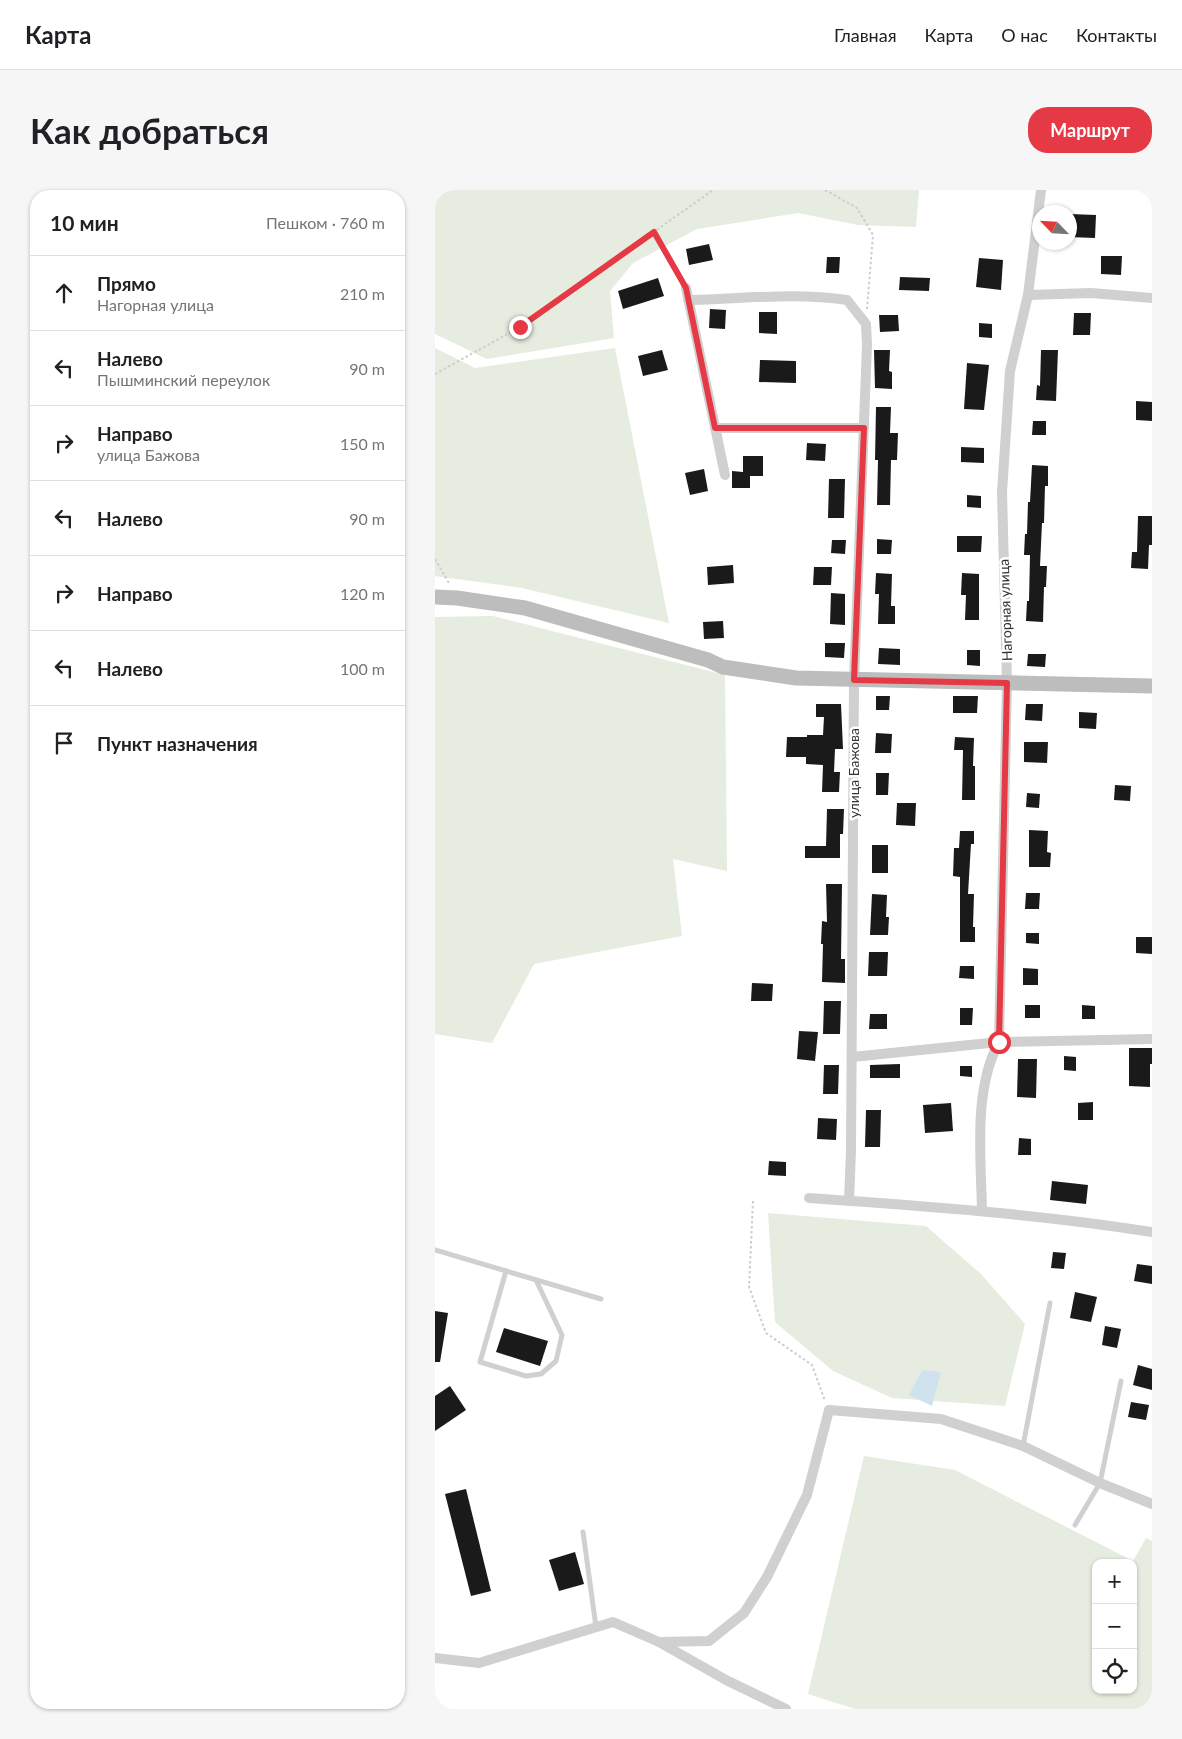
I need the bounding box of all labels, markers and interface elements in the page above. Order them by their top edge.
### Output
text: Карта [25,20,92,49]
text: Главная [834,24,897,46]
text: Карта [925,24,973,46]
text: О нас [1001,24,1048,46]
text: Контакты [1076,24,1157,46]
button: Маршрут [1028,107,1152,153]
text: Как добраться [30,109,269,151]
north arrow [1032,205,1077,250]
text: 10 мин [50,210,119,235]
text: Пешком · 760 m [266,213,385,232]
text: Прямо [97,272,156,295]
icon: ahead [50,279,78,307]
text: 210 m [340,284,385,303]
text: Нагорная улица [97,295,214,314]
route end [509,316,532,339]
text: Налево [97,347,163,370]
icon: left [50,354,78,382]
text: 90 m [349,359,385,378]
text: Пышминский переулок [97,370,270,389]
text: Направо [97,422,173,445]
icon: right [50,429,78,457]
text: 150 m [340,434,385,453]
text: улица Бажова [97,445,200,464]
icon: left [50,504,78,532]
text: Налево [97,507,163,530]
text: 90 m [349,509,385,528]
street label: Нагорная улица [995,559,1015,661]
icon: right [50,579,78,607]
text: Направо [97,582,173,605]
text: 120 m [340,584,385,603]
icon: left [50,654,78,682]
text: Налево [97,657,163,680]
text: 100 m [340,659,385,678]
street label: улица Бажова [845,728,862,818]
icon: arrive [50,729,78,757]
text: Пункт назначения [97,732,258,755]
route start [988,1031,1011,1054]
map controls [1092,1559,1137,1694]
button: + [1092,1559,1137,1604]
button: − [1092,1604,1137,1649]
button: locate [1092,1649,1137,1694]

